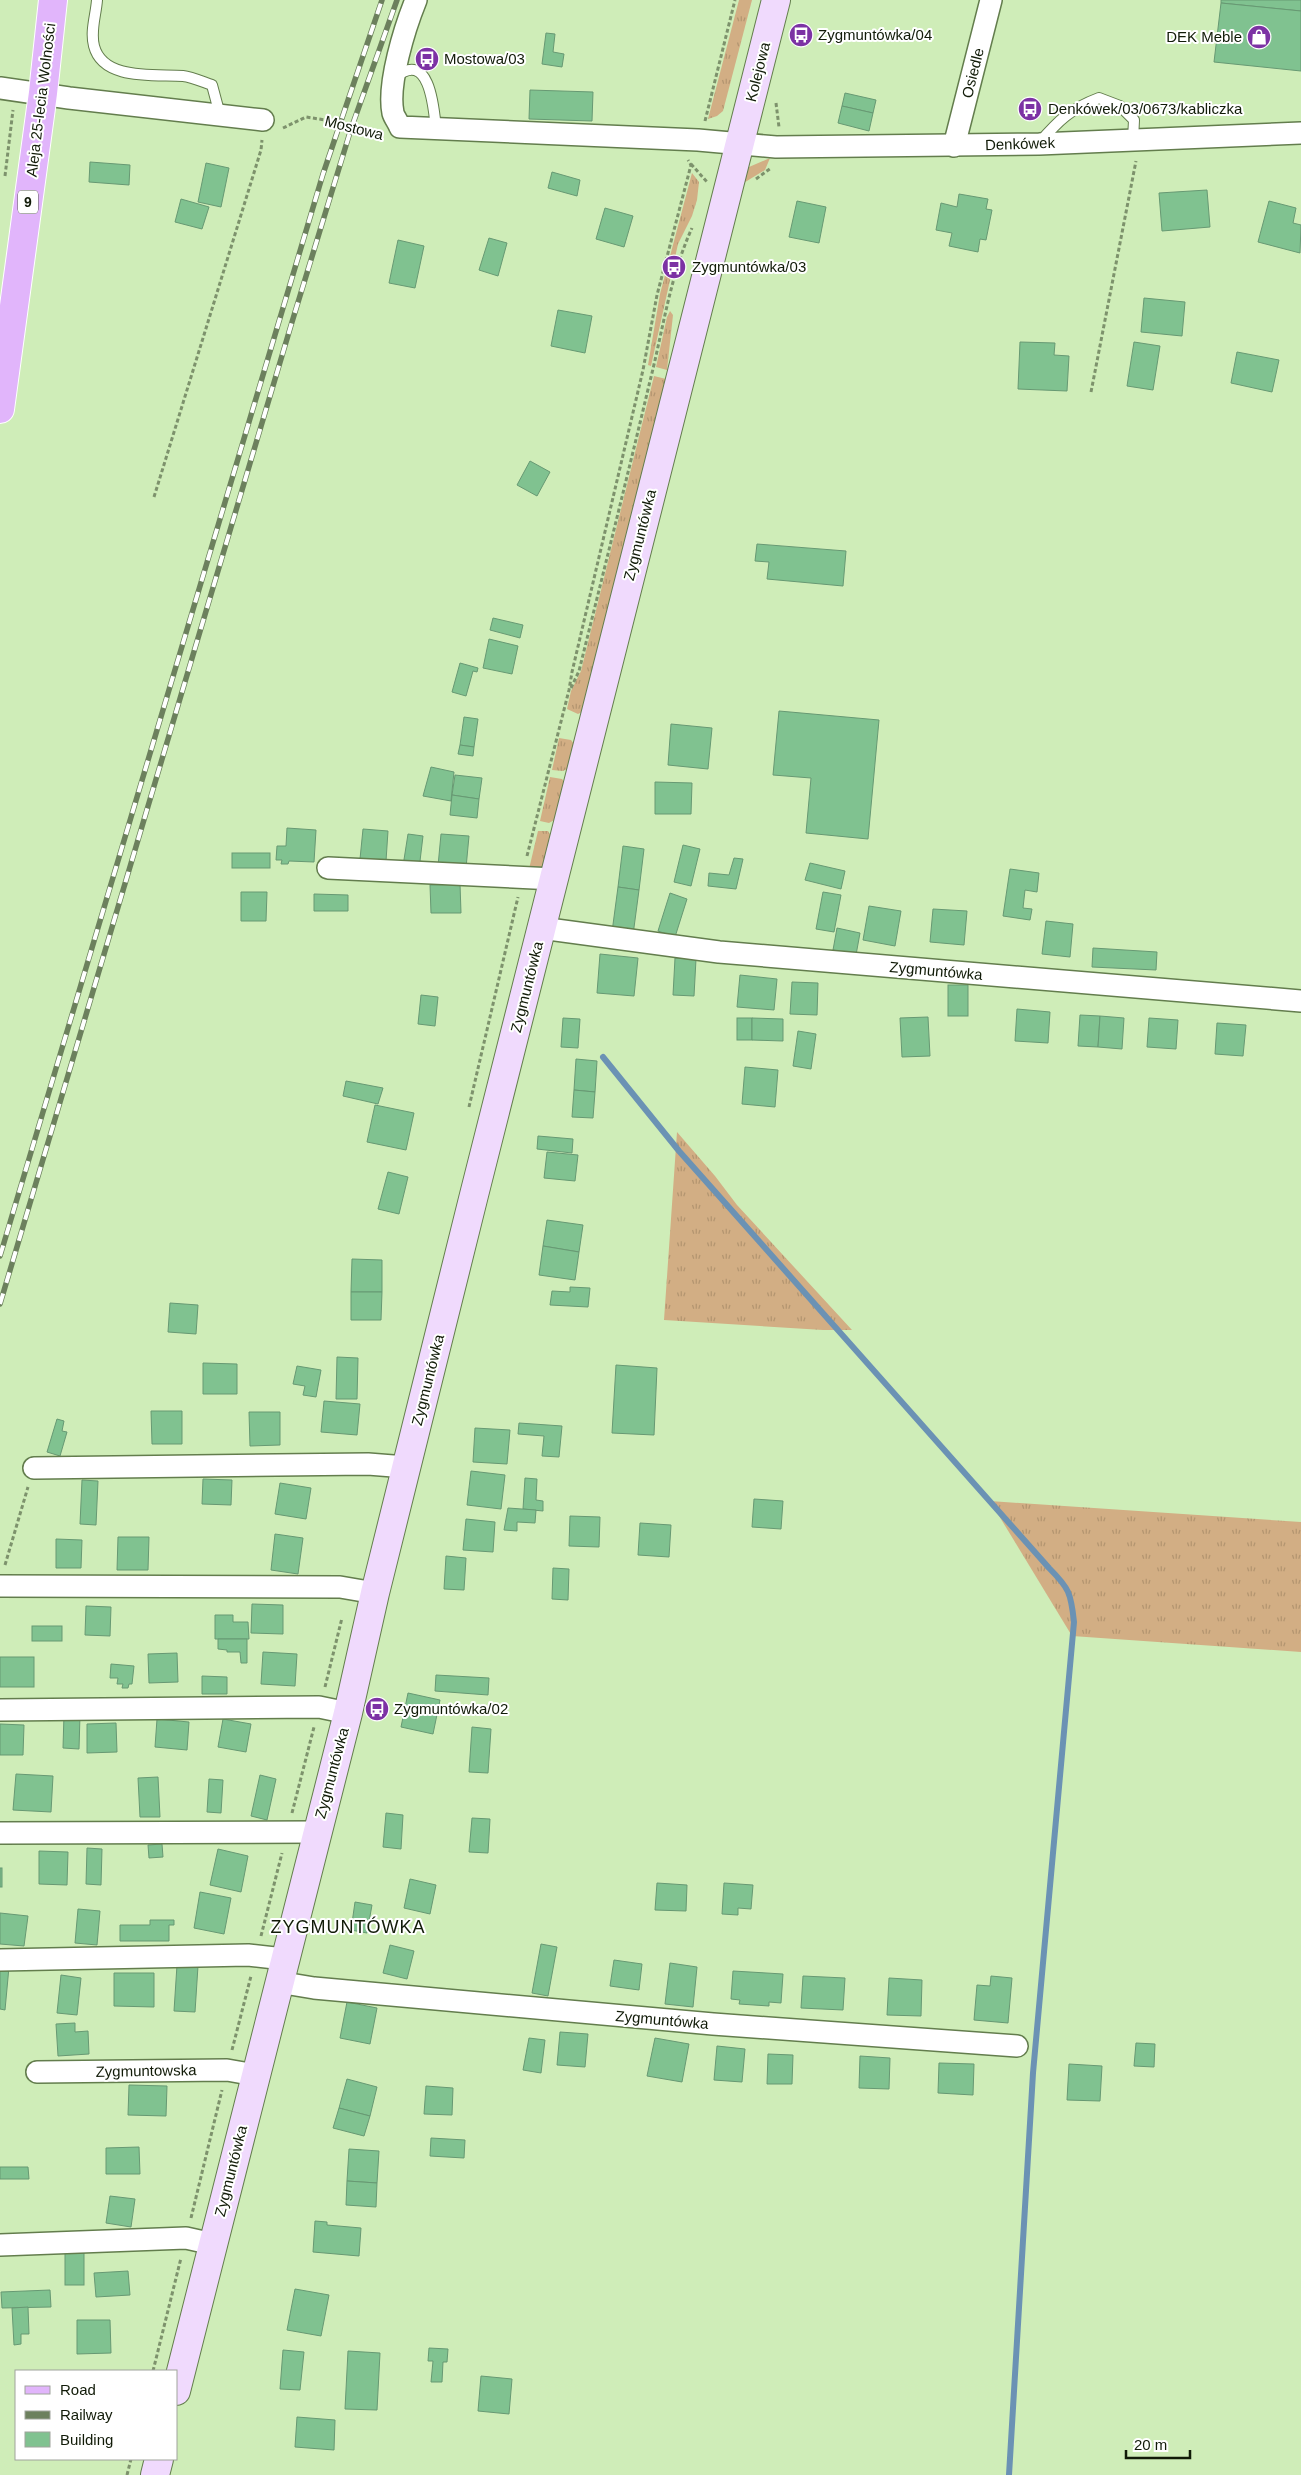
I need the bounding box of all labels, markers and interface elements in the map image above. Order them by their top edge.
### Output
street label: Aleja 25-lecia Wolności [23,22,58,178]
bus stop icon: Zygmuntówka/04 [788,22,814,48]
shop icon: DEK Meble [1246,24,1272,50]
place label: Zygmuntówka/04 [818,26,932,43]
place label: DEK Meble [1166,28,1242,45]
street label: Kolejowa [742,40,773,103]
bus stop icon: Mostowa/03 [414,46,440,72]
street label: Osiedle [958,46,987,100]
place label: Mostowa/03 [444,50,525,67]
bus stop icon: Denkówek/03/0673/kabliczka [1017,96,1043,122]
place label: Denkówek/03/0673/kabliczka [1048,100,1243,117]
street label: Mostowa [323,112,386,143]
street label: Denkówek [985,134,1056,153]
road number: 9 [18,190,38,213]
bus stop icon: Zygmuntówka/03 [661,254,687,280]
place label: Zygmuntówka/03 [692,258,806,275]
street label: Zygmuntówka [620,487,659,582]
street label: Zygmuntówka [507,939,546,1034]
street label: Zygmuntówka [889,958,984,983]
street label: Zygmuntówka [408,1332,447,1427]
bus stop icon: Zygmuntówka/02 [364,1696,390,1722]
place label: Zygmuntówka/02 [394,1700,508,1717]
street label: Zygmuntówka [311,1725,352,1820]
district label: ZYGMUNTÓWKA [271,1916,426,1937]
street label: Zygmuntówka [615,2007,710,2032]
street label: Zygmuntowska [95,2061,197,2080]
street label: Zygmuntówka [211,2123,250,2218]
legend [15,2370,178,2460]
text: Road [60,2381,96,2398]
text: Railway [60,2406,113,2423]
scale bar [1126,2428,1190,2460]
text: Building [60,2431,113,2448]
text: 20 m [1134,2436,1167,2453]

